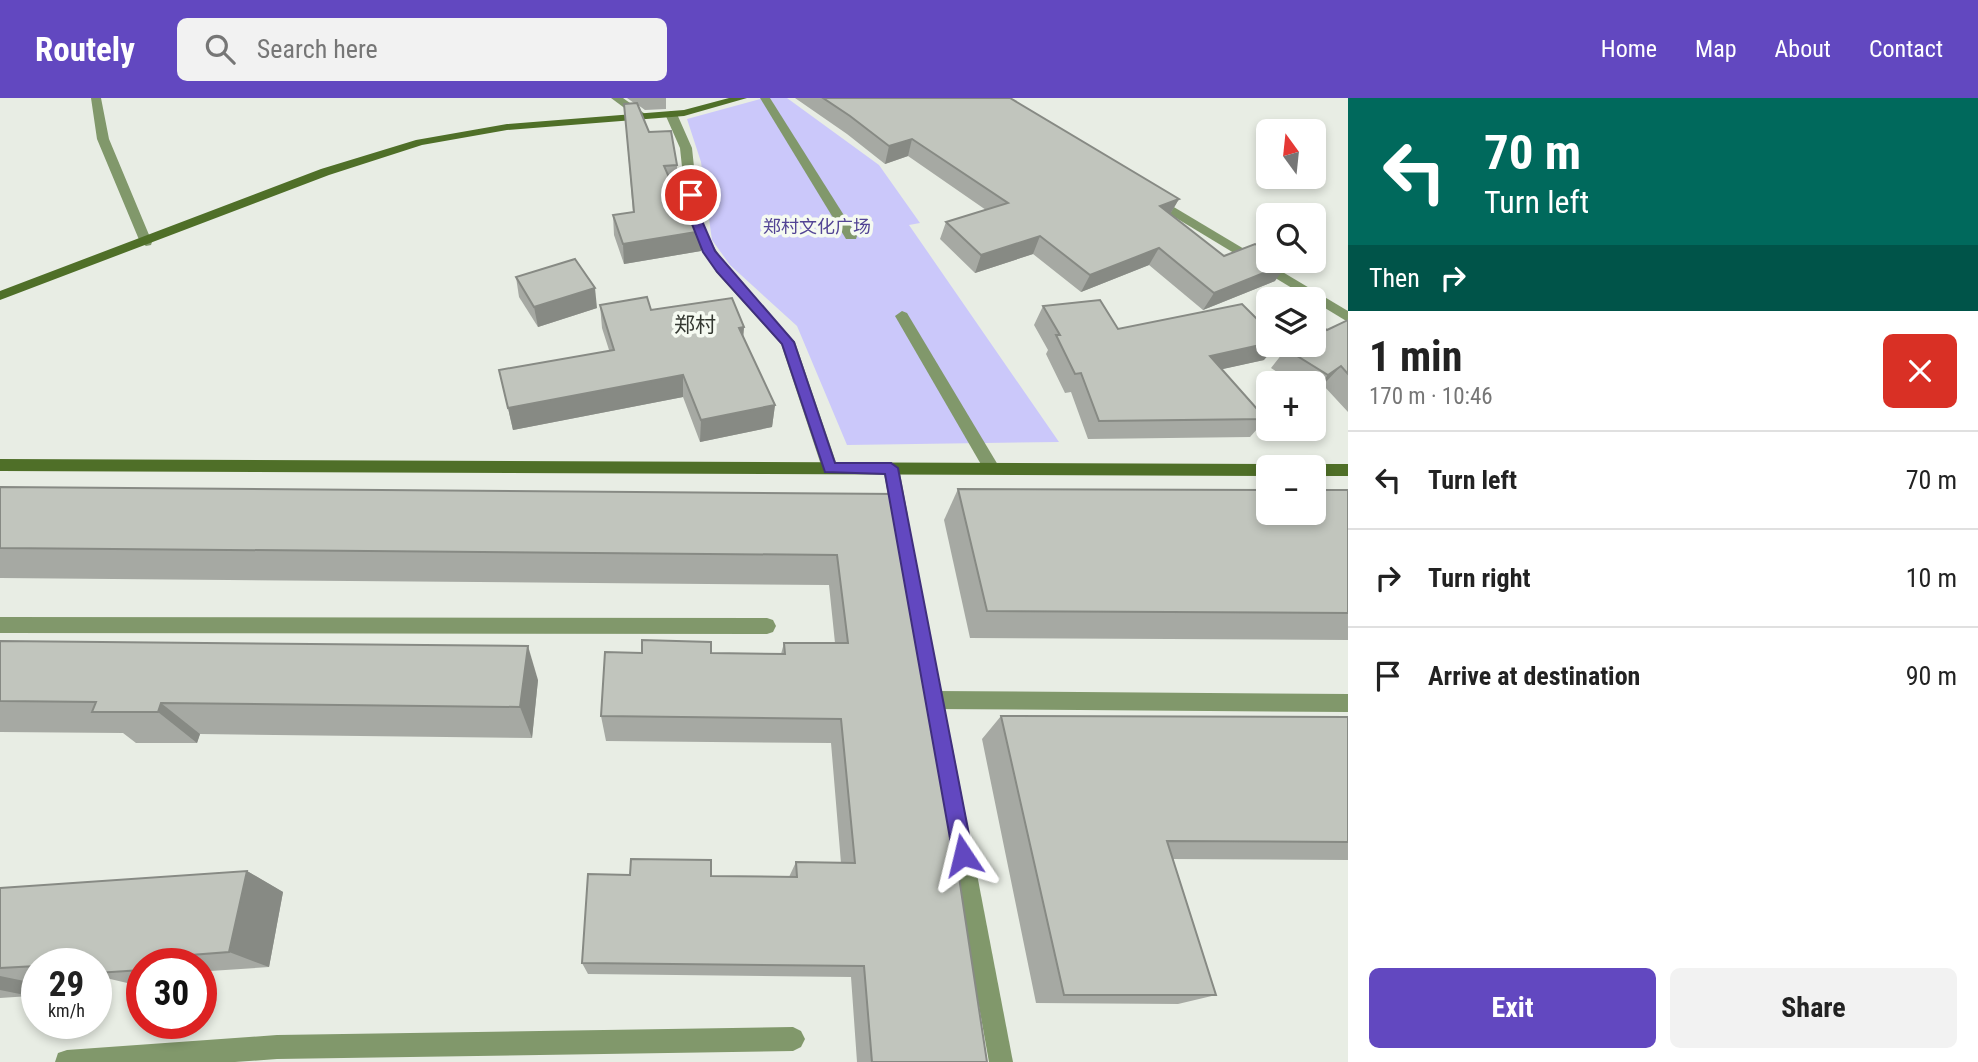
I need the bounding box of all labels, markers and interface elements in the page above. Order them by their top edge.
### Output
search box [177,18,667,81]
text: Routely [35,30,135,69]
icon: search [201,30,239,68]
text: Search here [257,34,378,64]
text: Home [1601,35,1657,63]
text: Map [1695,35,1737,63]
text: About [1775,35,1831,63]
text: Contact [1869,35,1943,63]
north arrow [1256,119,1326,189]
map controls [1256,119,1326,525]
text: 70 m [1484,124,1581,181]
icon: left [1369,126,1460,217]
pin [661,165,721,225]
icon: arrive [672,176,710,214]
text: Turn left [1484,183,1589,221]
button: search [1256,203,1326,273]
park label: 郑村文化广场 [763,216,871,237]
icon: right [1434,259,1472,297]
text: Then [1369,263,1420,293]
button: layers [1256,287,1326,357]
district label: 郑村 [674,313,716,337]
text: 1 min [1369,332,1462,381]
button: close [1883,334,1957,408]
button: + [1256,371,1326,441]
text: 170 m · 10:46 [1369,383,1493,410]
button: − [1256,455,1326,525]
icon: left [1369,461,1407,499]
text: Turn left [1428,465,1517,495]
text: 70 m [1906,465,1957,495]
icon: right [1369,559,1407,597]
text: Turn right [1428,563,1530,593]
text: 10 m [1906,563,1957,593]
icon: arrive [1369,657,1407,695]
text: Arrive at destination [1428,661,1640,691]
text: 90 m [1906,661,1957,691]
position arrow [926,818,1000,892]
speed limit sign: 30 [126,948,217,1039]
text: 29 [49,964,84,1005]
button: Exit [1369,968,1656,1048]
button: Share [1670,968,1957,1048]
text: km/h [48,1000,85,1021]

